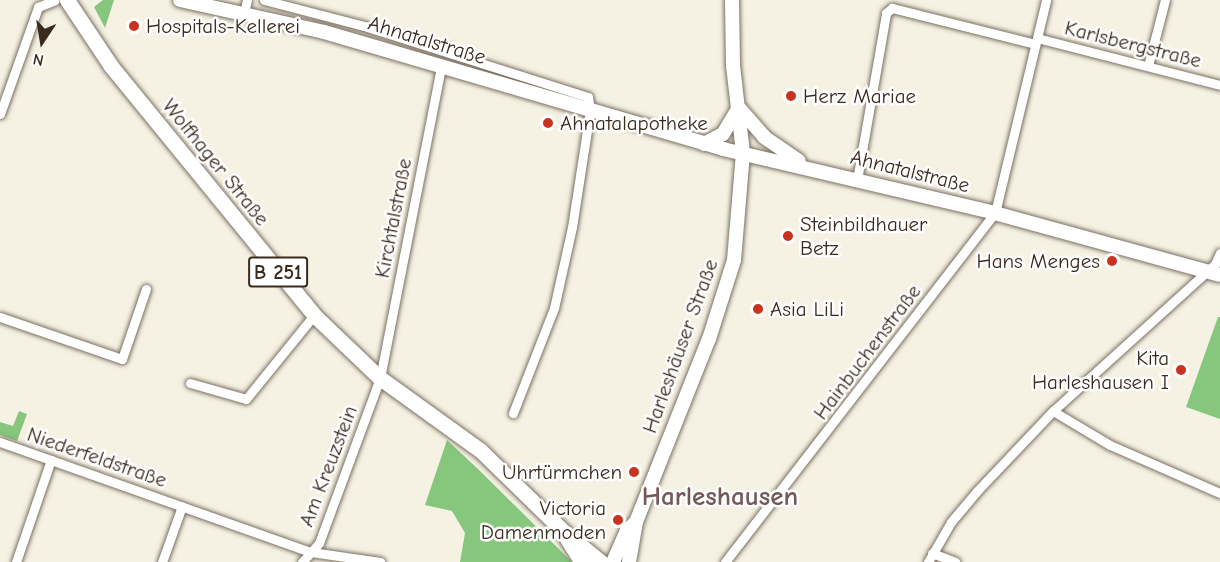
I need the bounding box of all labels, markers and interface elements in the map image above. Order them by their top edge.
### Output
street label: Ahnatalstraße [365,10,489,70]
north arrow [12,12,72,72]
place label: Hospitals-Kellerei [146,13,300,39]
street label: Karlsbergstraße [1062,15,1204,73]
marker: Hospitals-Kellerei [127,19,141,33]
text: N [31,50,45,69]
place label: Herz Mariae [803,83,916,109]
marker: Herz Mariae [784,89,798,103]
street label: Wolfhager Straße [157,93,275,231]
place label: Ahnatalapotheke [560,110,708,136]
marker: Ahnatalapotheke [541,116,555,130]
street label: Ahnatalstraße [848,144,972,198]
street label: Kirchtalstraße [369,156,417,280]
place label: Steinbildhauer Betz [800,211,927,261]
marker: Steinbildhauer Betz [781,229,795,243]
place label: Hans Menges [976,248,1100,274]
marker: Hans Menges [1105,254,1119,268]
road number: B 251 [248,255,308,289]
street label: Harleshäuser Straße [637,255,723,437]
street label: Hainbuchenstraße [808,279,926,425]
place label: Asia LiLi [770,296,844,322]
marker: Asia LiLi [751,302,765,316]
place label: Kita Harleshausen I [1032,345,1169,395]
marker: Kita Harleshausen I [1174,363,1188,377]
street label: Am Kreuzstein [293,402,363,530]
street label: Niederfeldstraße [24,421,170,493]
place label: Uhrtürmchen [502,459,622,485]
marker: Uhrtürmchen [627,465,641,479]
district label: Harleshausen [642,481,798,513]
place label: Victoria Damenmoden [481,495,606,545]
marker: Victoria Damenmoden [611,513,625,527]

